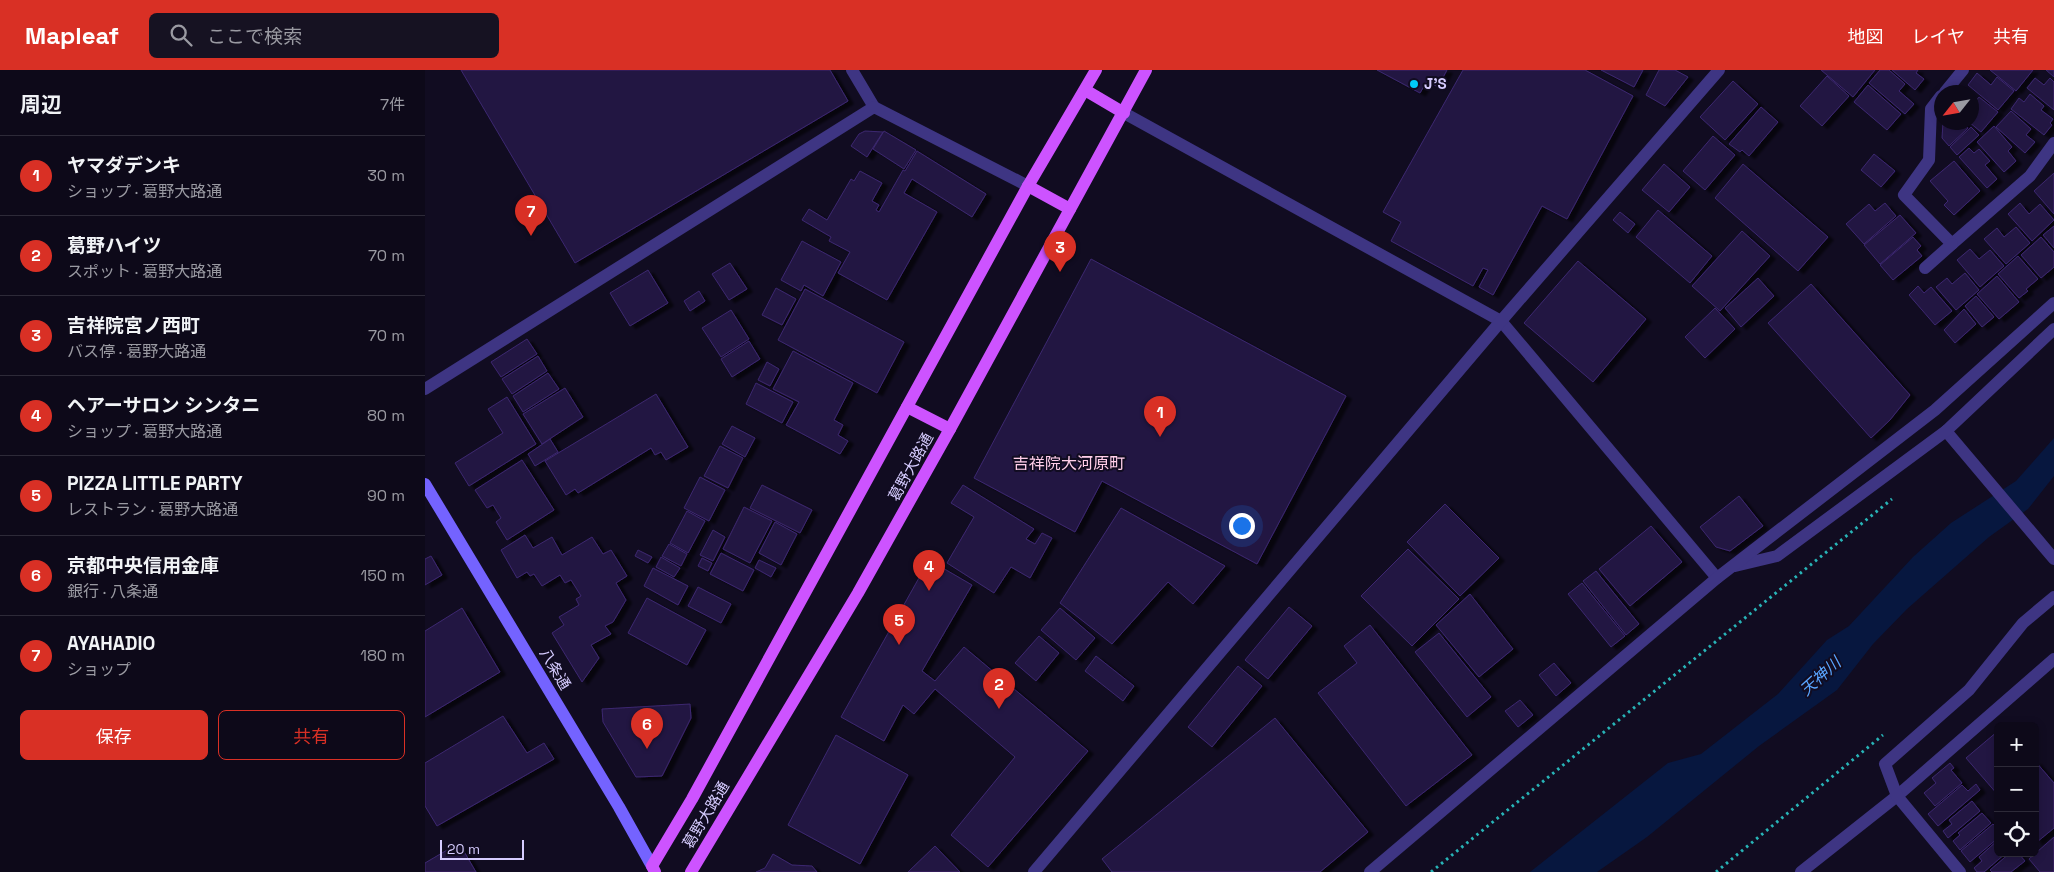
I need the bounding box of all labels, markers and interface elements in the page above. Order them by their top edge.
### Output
search box [149,13,499,58]
text: Mapleaf [25,20,119,51]
icon: search [167,21,195,49]
text: ここで検索 [207,24,302,49]
text: 地図 [1848,25,1884,48]
text: レイヤ [1912,25,1965,48]
text: 共有 [1993,25,2029,48]
place label: J'S [1424,74,1447,93]
marker: J'S [1408,78,1420,90]
north arrow [1934,85,1979,130]
text: 周辺 [20,91,62,118]
text: 7件 [380,94,405,115]
text: ヤマダデンキ [67,153,181,178]
text: 1 [32,165,40,186]
text: 30 m [367,165,405,186]
text: ショップ · 葛野大路通 [67,181,222,202]
pin: 7 [515,195,547,236]
pin: 3 [1044,231,1076,272]
text: 葛野ハイツ [67,233,162,258]
text: 2 [31,245,41,266]
text: 70 m [368,245,405,266]
text: スポット · 葛野大路通 [67,261,222,282]
text: 吉祥院宮ノ西町 [67,313,200,338]
text: 3 [31,325,41,346]
text: 70 m [368,325,405,346]
text: バス停 · 葛野大路通 [67,341,206,362]
text: ヘアーサロン シンタニ [67,393,260,418]
pin: 1 [1144,396,1176,437]
text: 4 [31,405,41,426]
text: 80 m [367,405,405,426]
text: ショップ · 葛野大路通 [67,421,222,442]
street label: 葛野大路通 [884,429,937,504]
district label: 吉祥院大河原町 [1013,453,1125,474]
text: PIZZA LITTLE PARTY [67,471,243,496]
text: 5 [31,485,41,506]
text: 90 m [367,485,405,506]
text: レストラン · 葛野大路通 [67,499,238,520]
your location [1229,513,1255,539]
pin: 4 [913,550,945,591]
text: 京都中央信用金庫 [67,553,219,578]
text: 6 [31,565,41,586]
text: 150 m [361,565,405,586]
text: 銀行 · 八条通 [67,581,158,602]
pin: 5 [883,604,915,645]
text: AYAHADIO [67,631,155,656]
text: 7 [32,645,40,666]
text: 180 m [360,645,405,666]
street label: 八条通 [536,645,575,693]
water label: 天神川 [1795,651,1847,700]
text: ショップ [67,659,131,680]
pin: 2 [983,668,1015,709]
pin: 6 [631,708,663,749]
button: 保存 [20,710,208,760]
button: 共有 [218,710,405,760]
map controls [1994,722,2039,857]
button: + [1994,722,2039,767]
button: − [1994,767,2039,812]
street label: 葛野大路通 [678,778,733,852]
button: locate [1994,812,2039,857]
scale bar [440,837,524,860]
text: 20 m [447,840,480,858]

